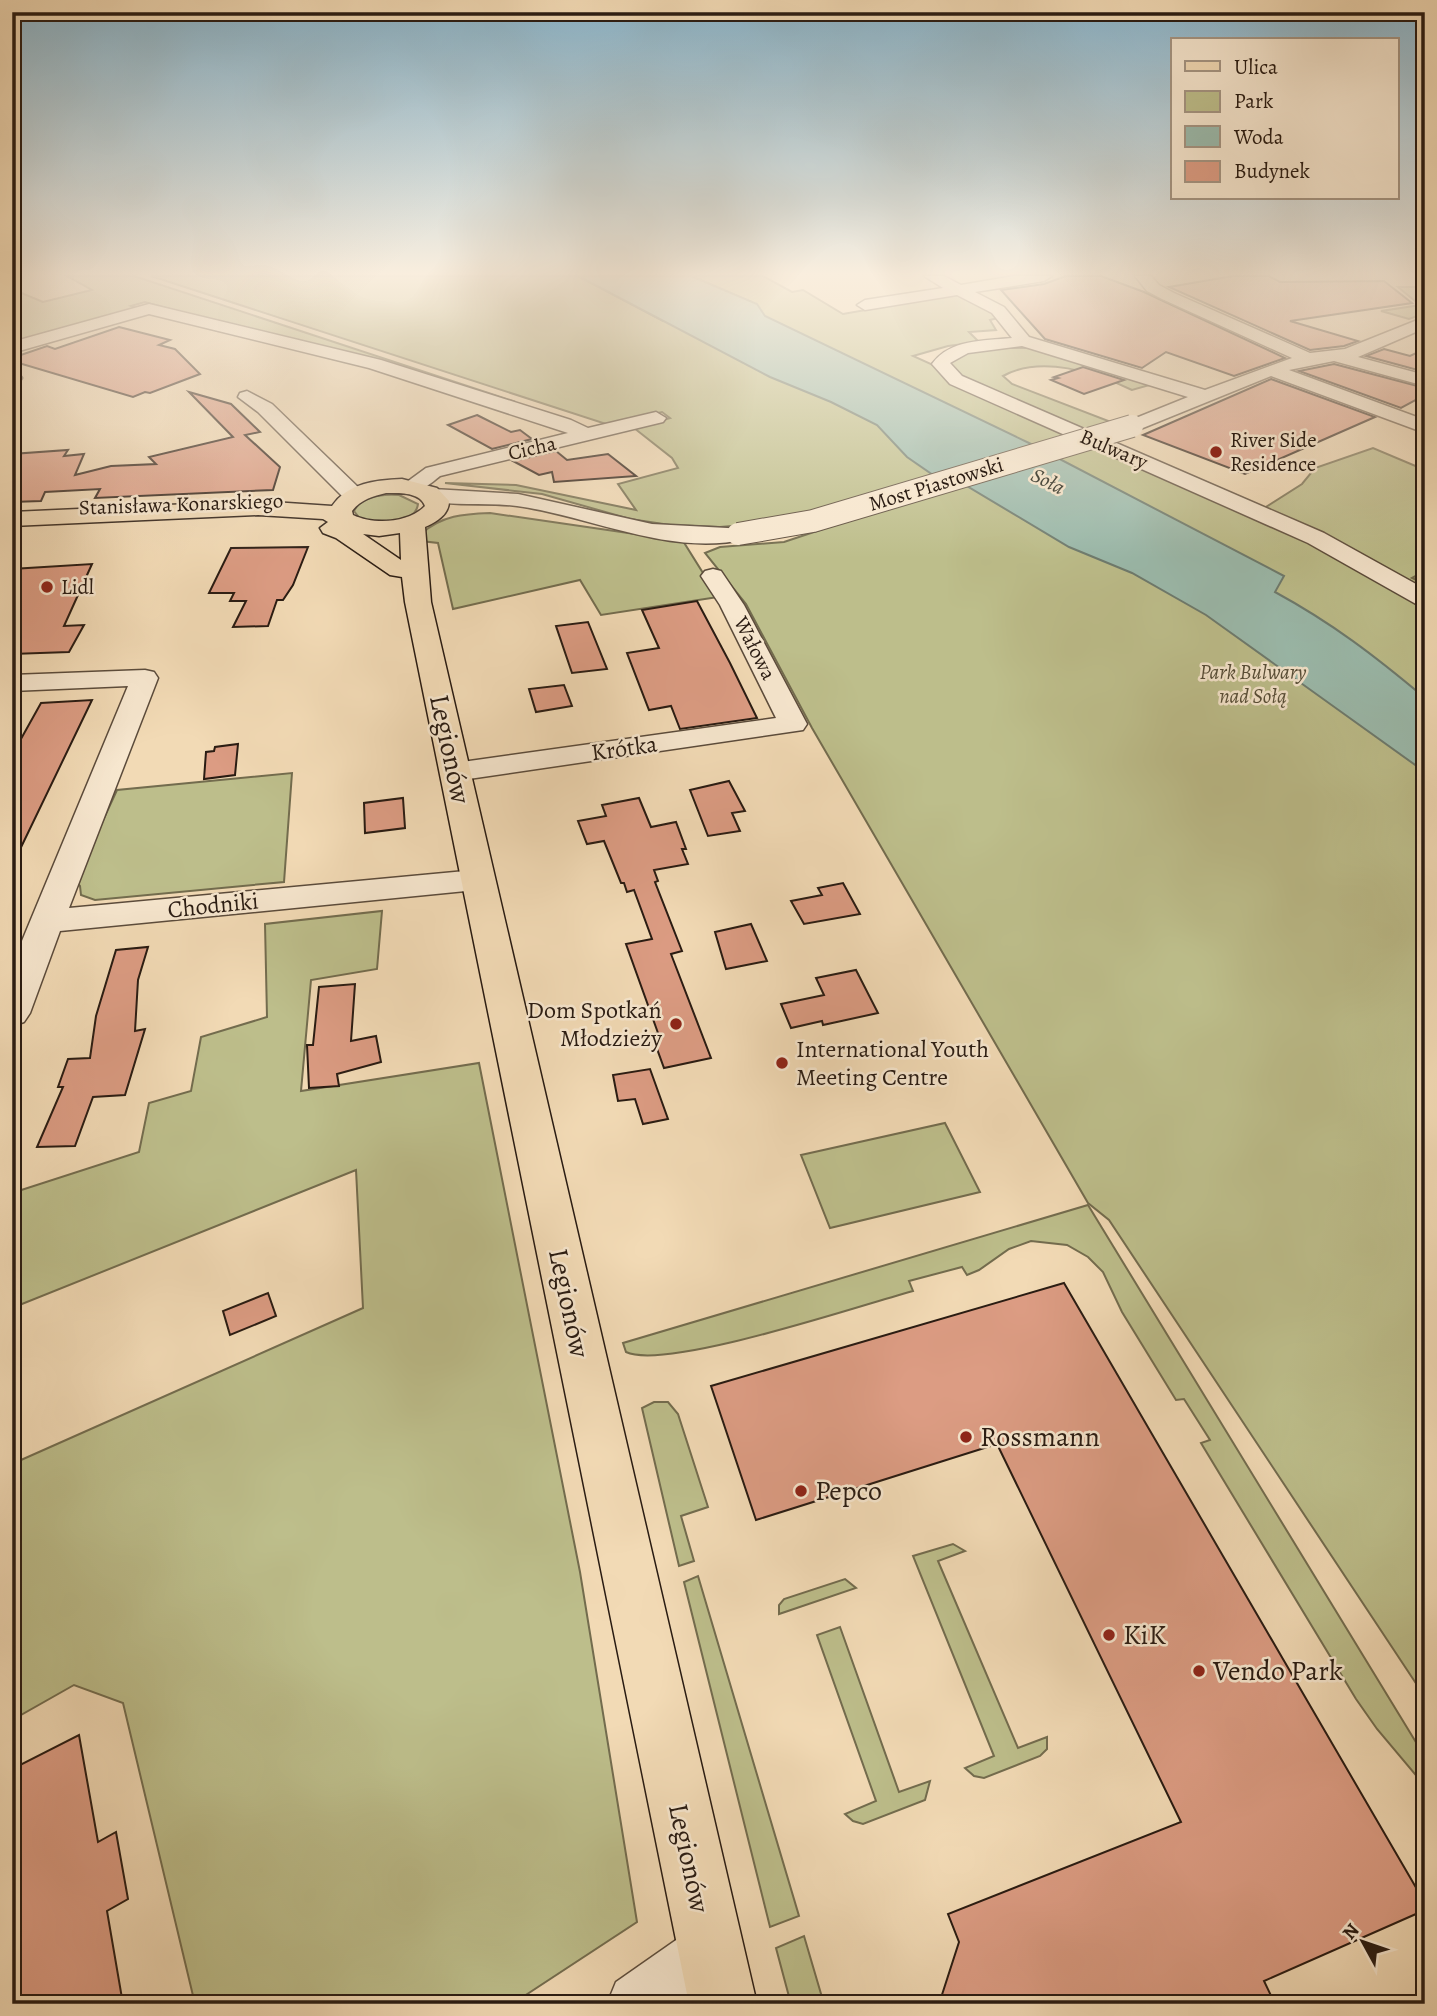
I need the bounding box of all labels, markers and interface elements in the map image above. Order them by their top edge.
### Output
legend [1171,38,1398,200]
text: Ulica [1234,53,1278,81]
text: Park [1234,87,1274,115]
text: Woda [1233,123,1284,151]
text: Budynek [1234,157,1310,185]
street label: Bulwary [1076,422,1153,476]
place label: River Side Residence [1230,426,1317,478]
street label: Cicha [505,429,559,467]
marker: River Side Residence [1208,444,1224,460]
street label: Most Piastowski [865,450,1007,518]
water label: Soła [1026,461,1070,501]
street label: Stanisława Konarskiego [78,486,284,522]
place label: Lidl [61,573,94,601]
marker: Lidl [39,579,55,595]
street label: Wałowa [727,611,783,685]
park label: Park Bulwary nad Sołą [1199,658,1307,710]
street label: Legionów [420,691,480,807]
street label: Krótka [589,727,660,768]
street label: Chodniki [166,884,260,926]
place label: Dom Spotkań Młodzieży [527,994,662,1054]
marker: Dom Spotkań Młodzieży [668,1016,684,1032]
place label: International Youth Meeting Centre [796,1033,989,1093]
marker: International Youth Meeting Centre [774,1055,790,1071]
street label: Legionów [539,1245,599,1361]
place label: Rossmann [980,1418,1100,1456]
marker: Rossmann [958,1429,974,1445]
place label: Pepco [815,1472,882,1510]
marker: Pepco [793,1483,809,1499]
place label: KiK [1123,1616,1166,1654]
marker: KiK [1101,1627,1117,1643]
place label: Vendo Park [1212,1652,1343,1690]
marker: Vendo Park [1191,1663,1207,1679]
street label: Legionów [659,1800,719,1916]
north arrow [1328,1908,1398,1978]
text: N [1336,1918,1365,1945]

